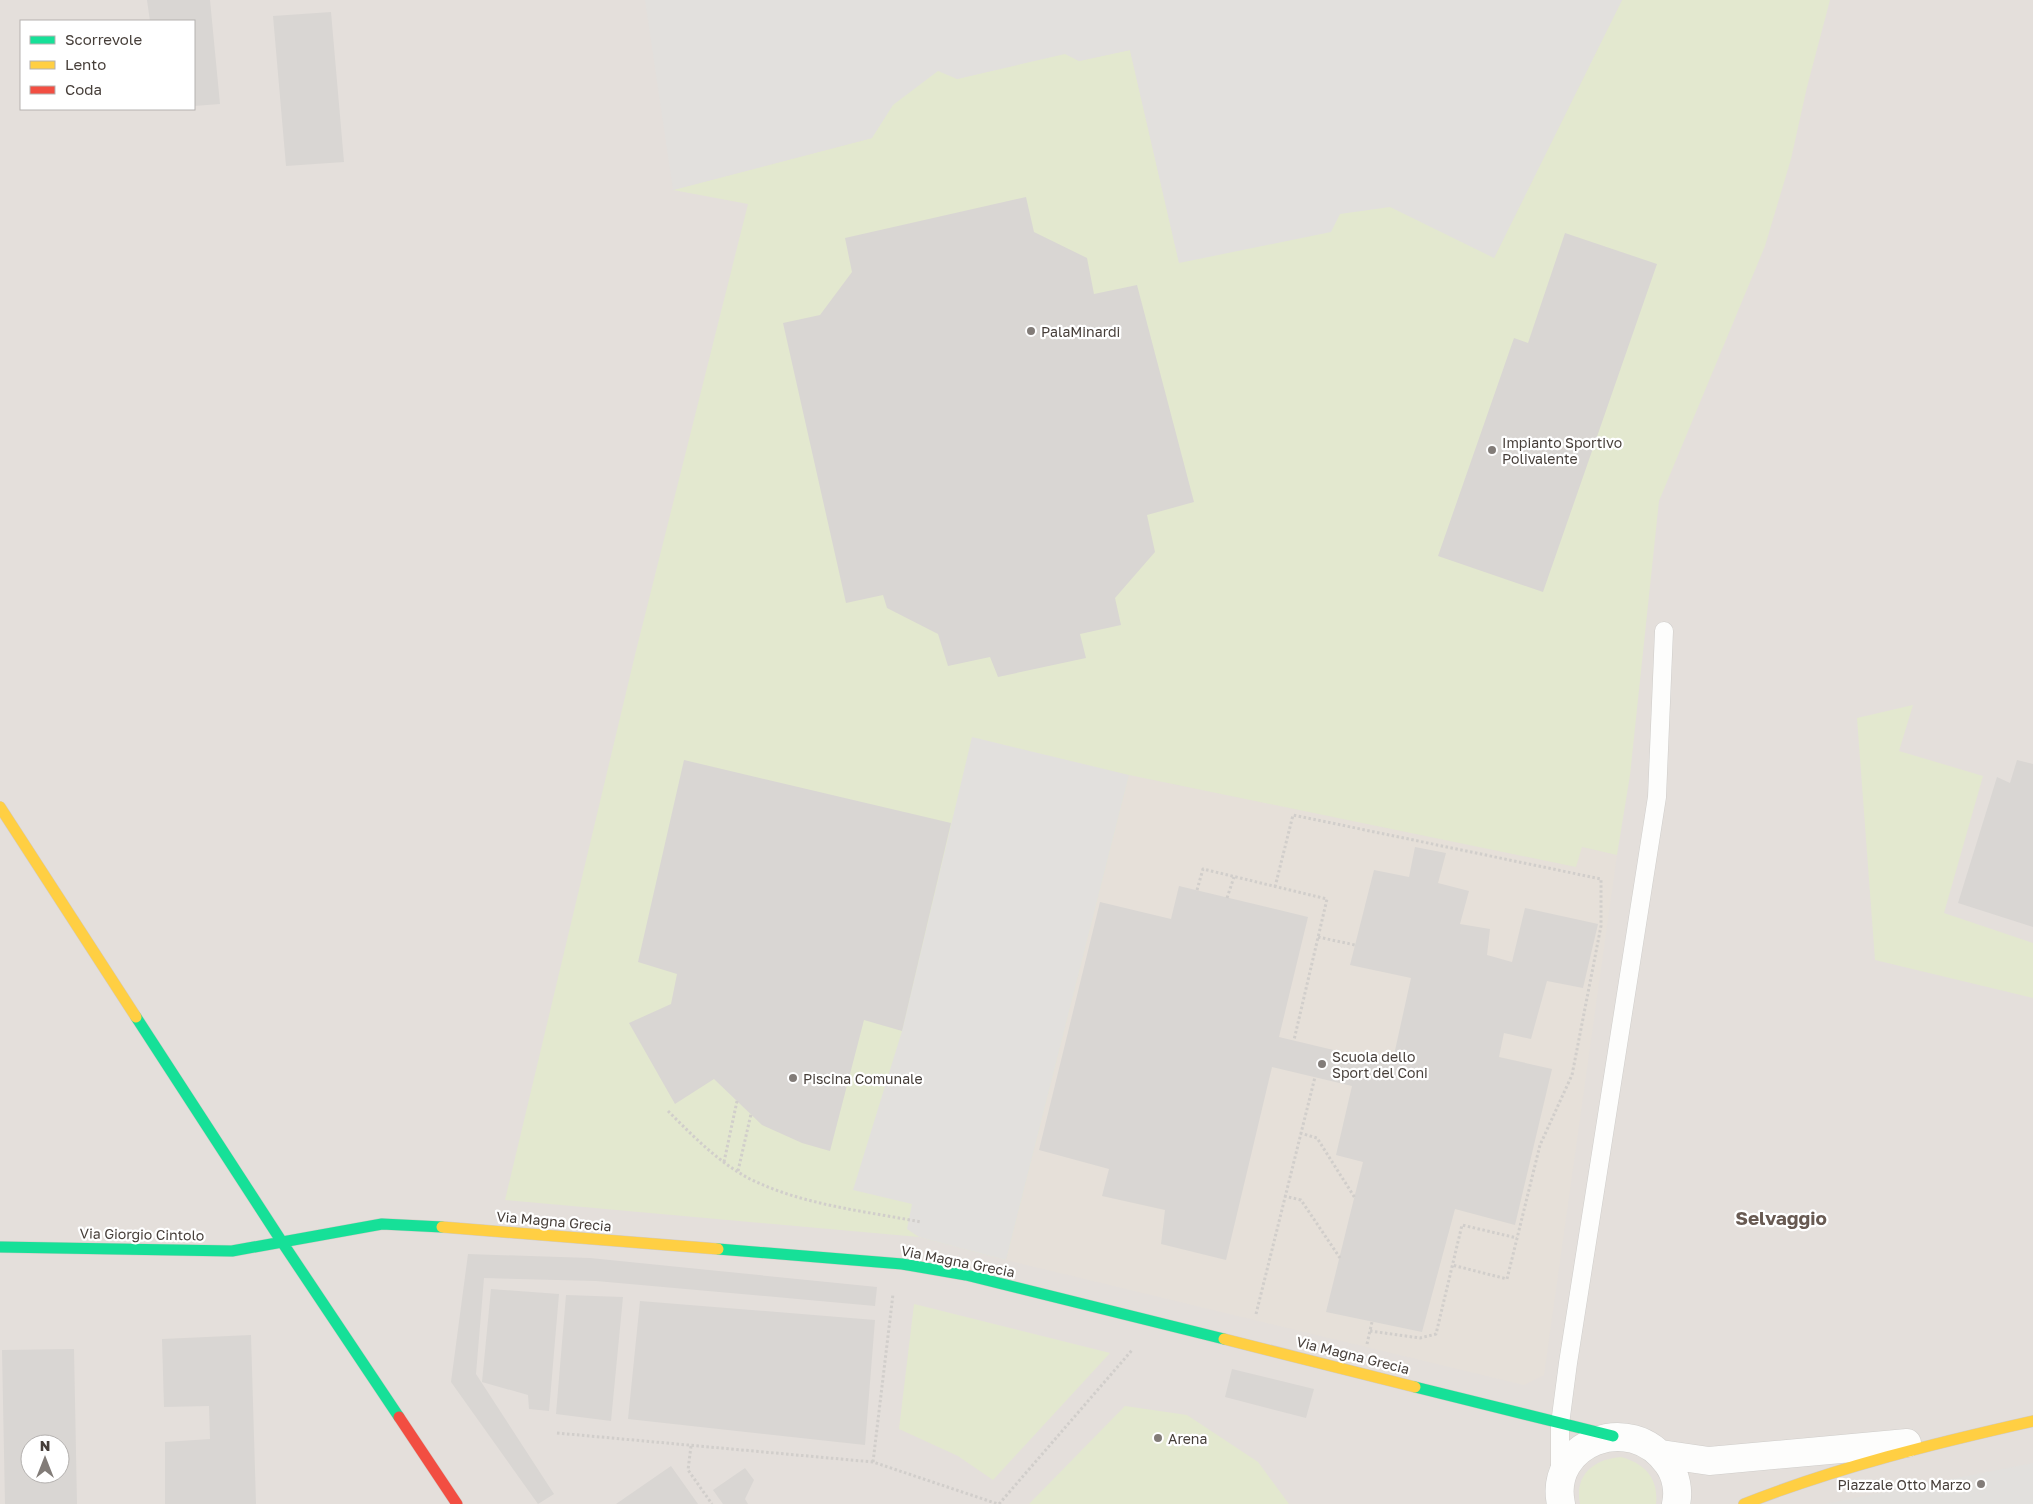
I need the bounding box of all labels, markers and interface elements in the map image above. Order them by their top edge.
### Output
legend [20,20,195,110]
text: Scorrevole [65,30,142,48]
text: Lento [65,55,106,73]
text: Coda [65,80,102,98]
place label: PalaMinardi [1041,323,1120,340]
marker: PalaMinardi [1025,325,1037,337]
place label: Impianto Sportivo Polivalente [1502,434,1622,467]
marker: Impianto Sportivo Polivalente [1486,444,1498,456]
place label: Scuola dello Sport del Coni [1332,1048,1428,1081]
marker: Scuola dello Sport del Coni [1316,1058,1328,1070]
place label: Piscina Comunale [803,1070,923,1087]
marker: Piscina Comunale [787,1072,799,1084]
district label: Selvaggio [1735,1206,1827,1229]
street label: Via Magna Grecia [496,1207,612,1235]
street label: Via Giorgio Cintolo [80,1224,204,1244]
street label: Via Magna Grecia [900,1242,1016,1280]
street label: Via Magna Grecia [1295,1333,1411,1377]
place label: Arena [1168,1430,1207,1447]
marker: Arena [1152,1432,1164,1444]
north arrow [20,1434,70,1484]
text: N [40,1437,50,1454]
place label: Piazzale Otto Marzo [1837,1476,1971,1493]
marker: Piazzale Otto Marzo [1975,1478,1987,1490]

